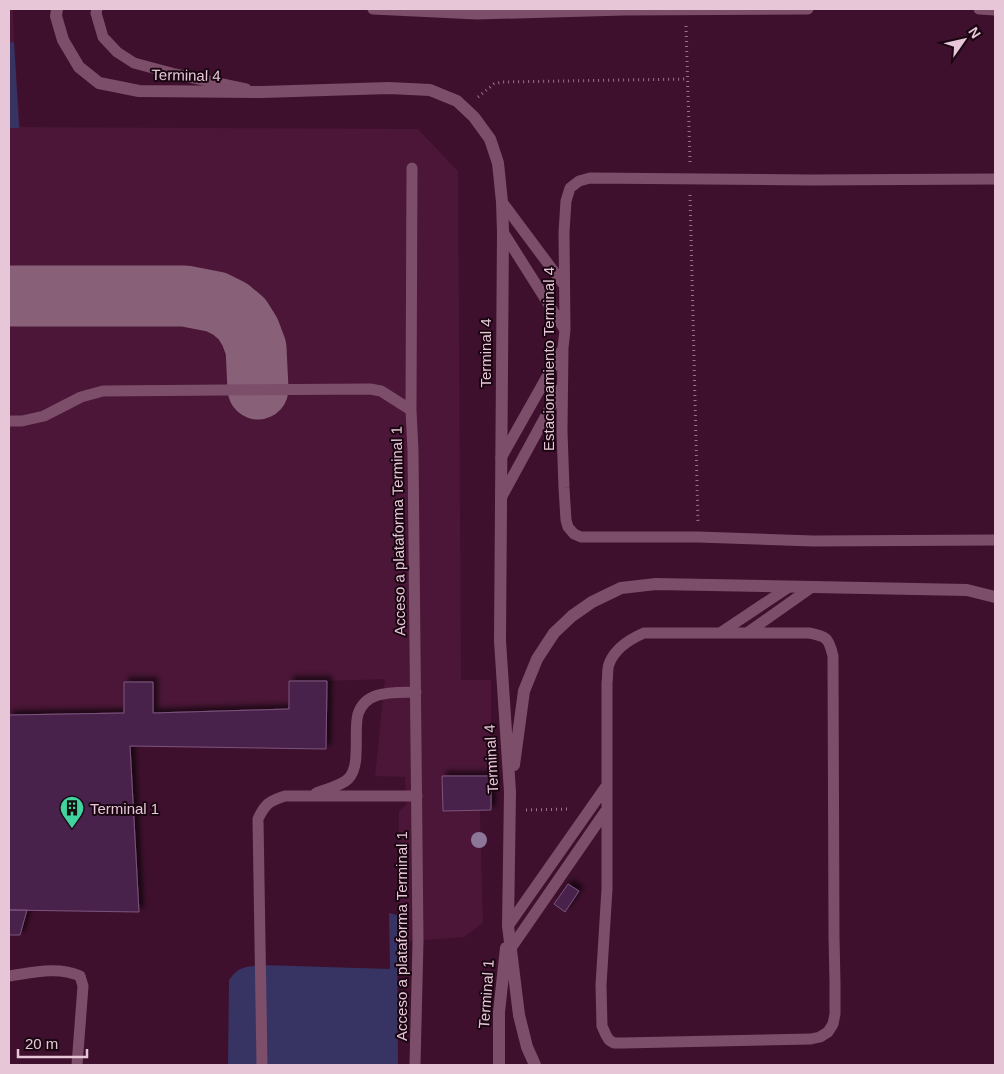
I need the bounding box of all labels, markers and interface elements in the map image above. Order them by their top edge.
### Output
north arrow [939,15,989,65]
text: N [965,24,984,41]
street label: Terminal 4 [151,66,221,84]
street label: Estacionamiento Terminal 4 [540,267,557,451]
street label: Terminal 4 [477,318,494,388]
street label: Acceso a plataforma Terminal 1 [388,426,408,636]
street label: Terminal 4 [481,724,501,794]
building icon: Terminal 1 [59,795,85,829]
place label: Terminal 1 [90,800,159,817]
street label: Acceso a plataforma Terminal 1 [393,831,410,1041]
street label: Terminal 1 [475,959,497,1029]
scale bar [18,1026,86,1058]
text: 20 m [25,1035,58,1052]

